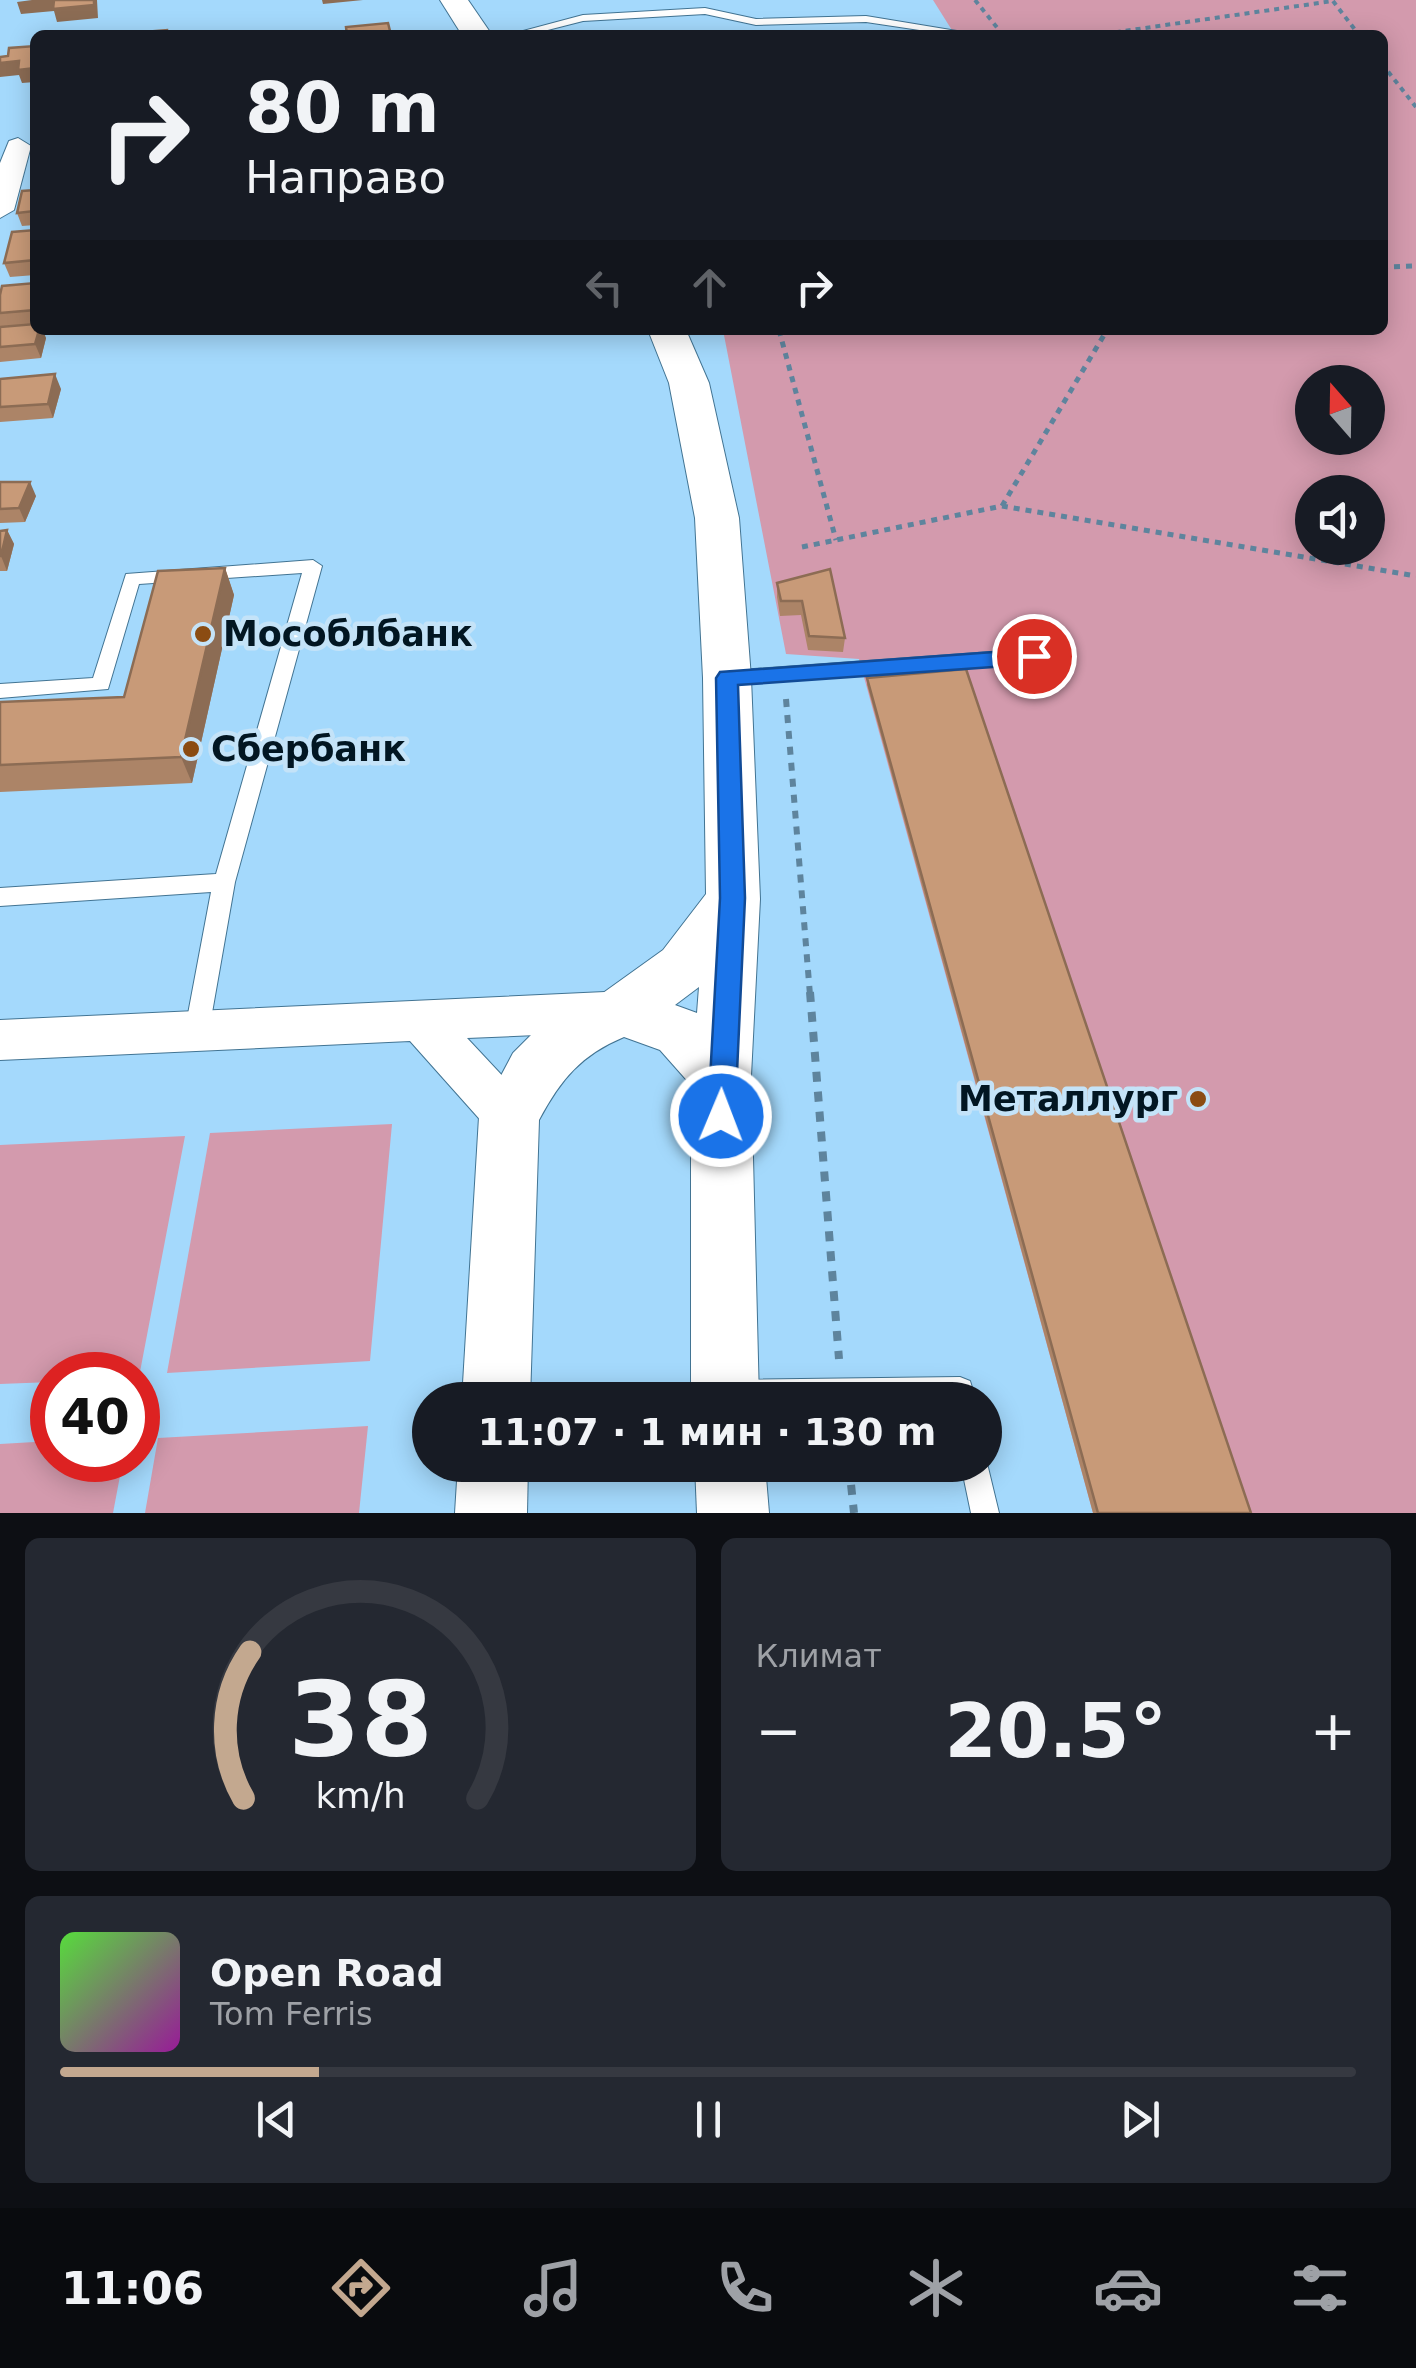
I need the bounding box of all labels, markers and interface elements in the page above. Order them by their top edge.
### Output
text: 80 m [245,67,440,149]
icon: right [80,70,210,200]
text: Направо [245,151,446,204]
icon: left [577,260,632,315]
icon: ahead [682,260,737,315]
icon: right [787,260,842,315]
north arrow [1295,365,1385,455]
map controls [1295,365,1385,565]
button: sound [1295,475,1385,565]
place label: Мособлбанк [223,614,473,654]
pin [992,614,1077,699]
marker: Мособлбанк [192,623,214,645]
icon: arrive [1007,629,1062,684]
place label: Сбербанк [211,729,406,769]
marker: Сбербанк [180,738,202,760]
position arrow [669,1064,773,1168]
place label: Металлург [958,1079,1178,1119]
marker: Металлург [1187,1088,1209,1110]
speed limit sign: 40 [30,1352,160,1482]
text: 11:07 · 1 мин · 130 m [478,1410,936,1454]
text: Климат [756,1637,882,1675]
text: 38 [288,1659,433,1781]
text: 20.5° [944,1687,1167,1775]
text: − [756,1699,802,1763]
text: + [1310,1699,1356,1763]
text: km/h [315,1775,405,1816]
text: Open Road [210,1951,444,1995]
text: Tom Ferris [210,1995,373,2033]
icon: previous [249,2092,304,2147]
icon: pause [681,2092,736,2147]
icon: next [1113,2092,1168,2147]
icon: directions [326,2253,396,2323]
icon: music [518,2253,588,2323]
icon: phone [710,2253,780,2323]
icon: climate [901,2253,971,2323]
icon: car [1093,2253,1163,2323]
icon: filters [1285,2253,1355,2323]
text: 11:06 [61,2262,204,2315]

